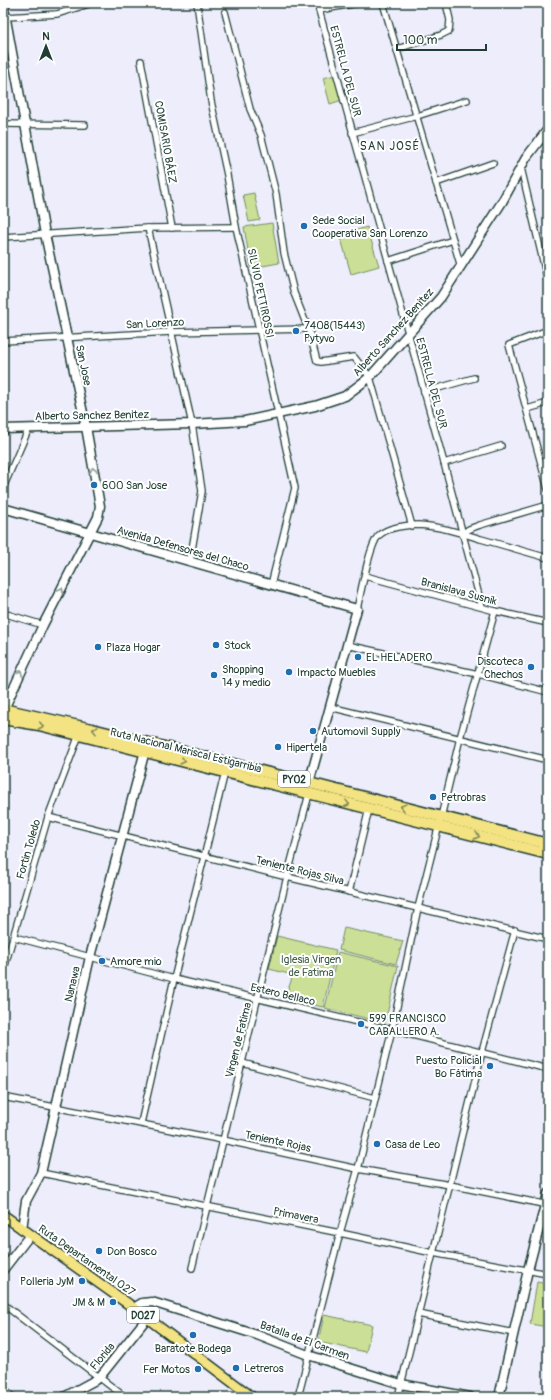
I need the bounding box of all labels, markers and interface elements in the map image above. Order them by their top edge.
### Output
street label: ESTRELLA DEL SUR [327,24,364,118]
north arrow [26,26,66,66]
scale bar [397,26,486,52]
text: N [42,30,50,43]
text: 100 m [403,33,438,48]
street label: COMISARIO BÁEZ [152,100,179,185]
district label: SAN JOSÉ [360,138,420,154]
place label: Sede Social Cooperativa San Lorenzo [312,214,428,240]
marker: Sede Social Cooperativa San Lorenzo [299,221,309,231]
street label: SILVIO PETTIROSSI [245,247,276,339]
street label: Alberto Sanchez Benitez [350,285,437,379]
street label: San Lorenzo [125,315,185,332]
place label: 7408(15443) Pytyvo [304,319,366,345]
marker: 7408(15443) Pytyvo [291,326,301,336]
street label: ESTRELLA DEL SUR [413,336,450,430]
street label: San Jose [73,344,94,387]
street label: Alberto Sanchez Benitez [35,408,149,423]
one-way arrow [89,467,98,473]
place label: 600 San Jose [102,479,168,492]
marker: 600 San Jose [89,480,99,490]
street label: Avenida Defensores del Chaco [115,523,250,574]
street label: Branislava Susnik [420,575,499,608]
one-way arrow [56,587,64,594]
place label: Stock [224,639,251,652]
marker: Stock [211,640,221,650]
place label: Plaza Hogar [106,641,161,654]
marker: Plaza Hogar [93,642,103,652]
place label: EL HELADERO [366,651,432,664]
marker: EL HELADERO [353,652,363,662]
place label: Discoteca Chechos [477,655,523,681]
marker: Discoteca Chechos [526,662,536,672]
place label: Shopping 14 y medio [222,663,271,689]
place label: Impacto Muebles [297,666,376,679]
marker: Impacto Muebles [284,667,294,677]
one-way arrow [15,670,23,678]
marker: Shopping 14 y medio [209,670,219,680]
one-way arrow [38,721,45,729]
street label: Ruta Nacional Mariscal Estigarribia [109,725,263,776]
place label: Automovil Supply [321,725,401,738]
one-way arrow [92,726,98,734]
marker: Automovil Supply [308,726,318,736]
place label: Hipertela [286,741,327,754]
marker: Hipertela [273,742,283,752]
one-way arrow [179,756,186,765]
road number: PY02 [278,771,310,787]
place label: Petrobras [441,791,486,804]
marker: Petrobras [428,792,438,802]
one-way arrow [344,799,350,807]
one-way arrow [400,803,407,812]
street label: Fortin Toledo [14,818,43,880]
one-way arrow [474,832,480,840]
street label: Teniente Rojas Silva [254,853,345,888]
park label: Iglesia Virgen de Fatima [281,953,341,979]
place label: Amore mio [110,955,162,968]
marker: Amore mio [97,956,107,966]
street label: Nanawa [62,965,83,1003]
street label: Estero Bellaco [249,981,317,1008]
street label: Virgen de Fatima [223,1001,254,1079]
place label: 599 FRANCISCO CABALLERO A. [369,1012,446,1038]
marker: 599 FRANCISCO CABALLERO A. [356,1019,366,1029]
place label: Puesto Policial Bo Fátima [415,1054,482,1080]
marker: Puesto Policial Bo Fátima [485,1061,495,1071]
street label: Teniente Rojas [244,1128,312,1155]
place label: Casa de Leo [385,1138,440,1151]
marker: Casa de Leo [372,1139,382,1149]
street label: Primavera [272,1205,320,1226]
street label: Ruta Departamental 027 [36,1222,138,1299]
place label: Don Bosco [107,1245,157,1258]
marker: Don Bosco [94,1246,104,1256]
place label: Polleria JyM [20,1275,74,1288]
marker: Polleria JyM [77,1276,87,1286]
place label: JM & M [72,1296,105,1309]
marker: JM & M [108,1297,118,1307]
road number: D027 [127,1307,159,1323]
street label: Batalla de El Carmen [258,1318,351,1363]
marker: Baratote Bodega [188,1330,198,1340]
street label: Florida [87,1340,118,1373]
place label: Baratote Bodega [155,1342,231,1355]
place label: Letreros [244,1362,284,1375]
place label: Fer Motos [143,1363,190,1376]
marker: Letreros [231,1363,241,1373]
marker: Fer Motos [193,1364,203,1374]

